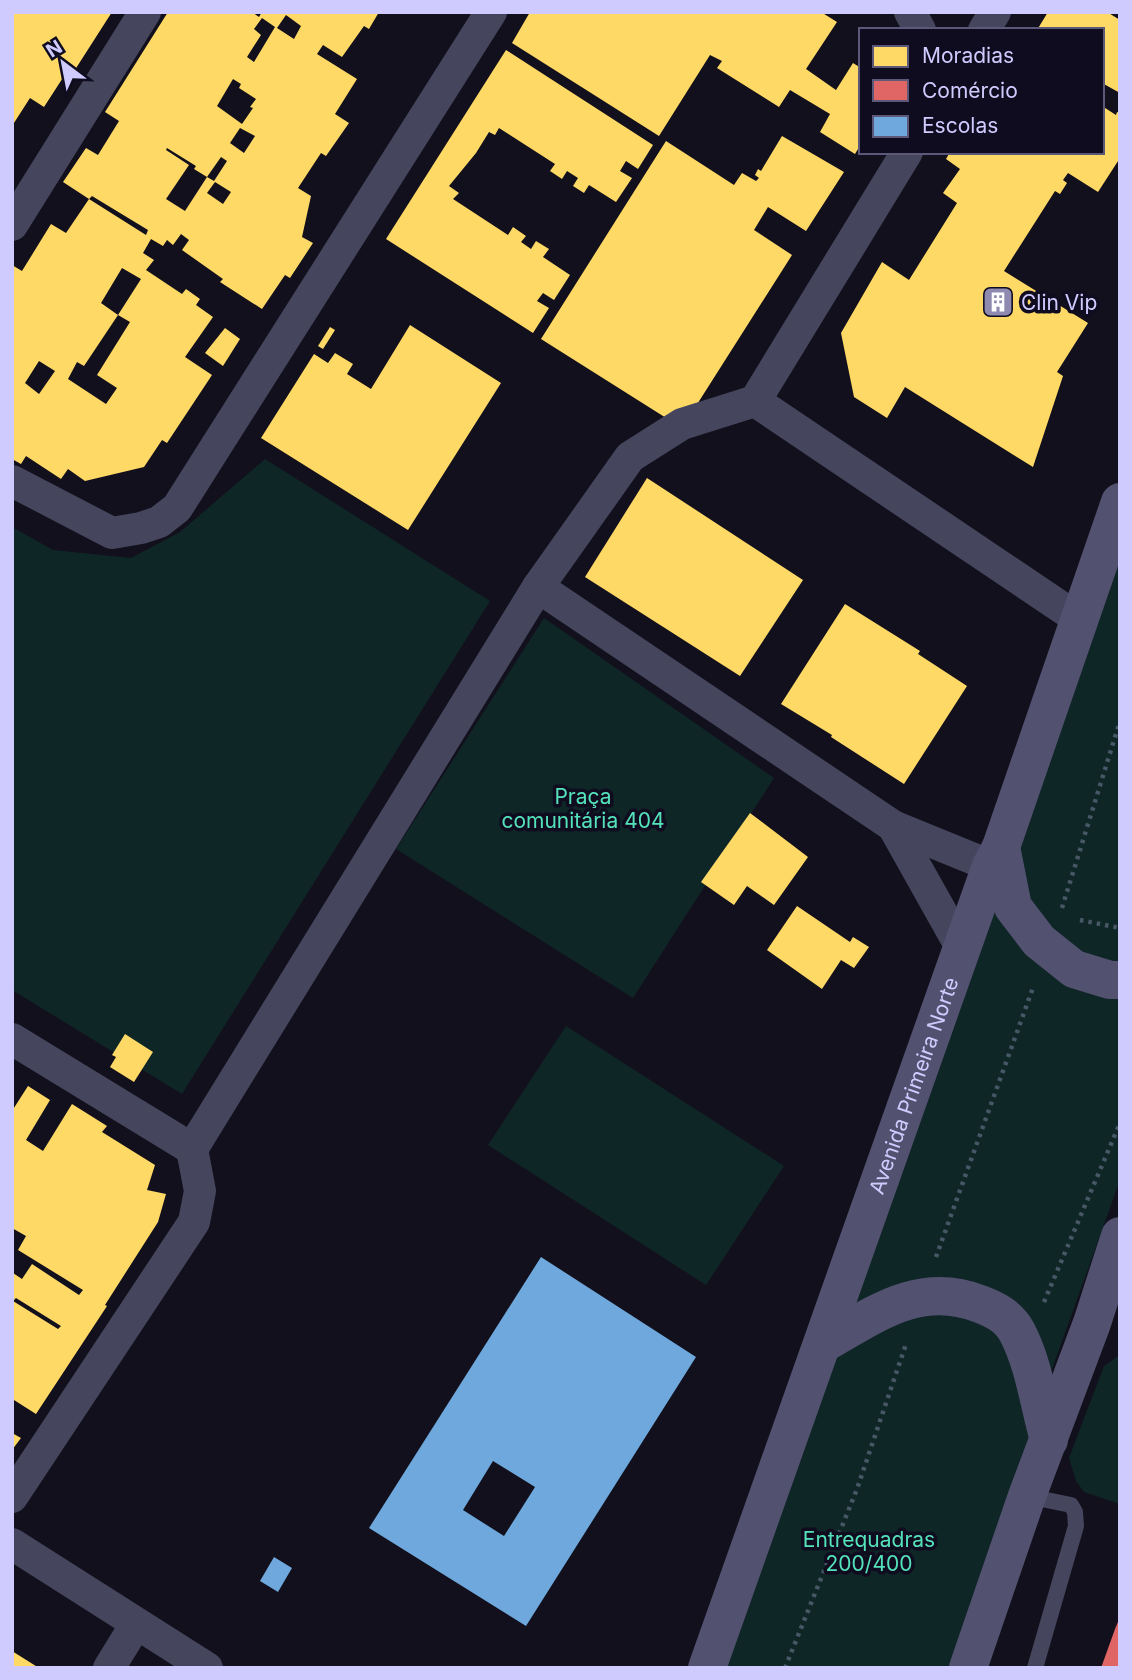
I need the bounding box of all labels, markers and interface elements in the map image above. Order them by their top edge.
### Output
north arrow [28,28,98,98]
legend [859,28,1104,154]
text: N [42,35,66,63]
text: Moradias [922,43,1014,68]
text: Comércio [922,78,1018,103]
text: Escolas [922,113,998,138]
building icon: Clin Vip [981,285,1015,319]
place label: Clin Vip [1021,290,1097,315]
park label: Praça comunitária 404 [501,784,665,833]
street label: Avenida Primeira Norte [863,974,963,1197]
park label: Entrequadras 200/400 [803,1527,935,1576]

